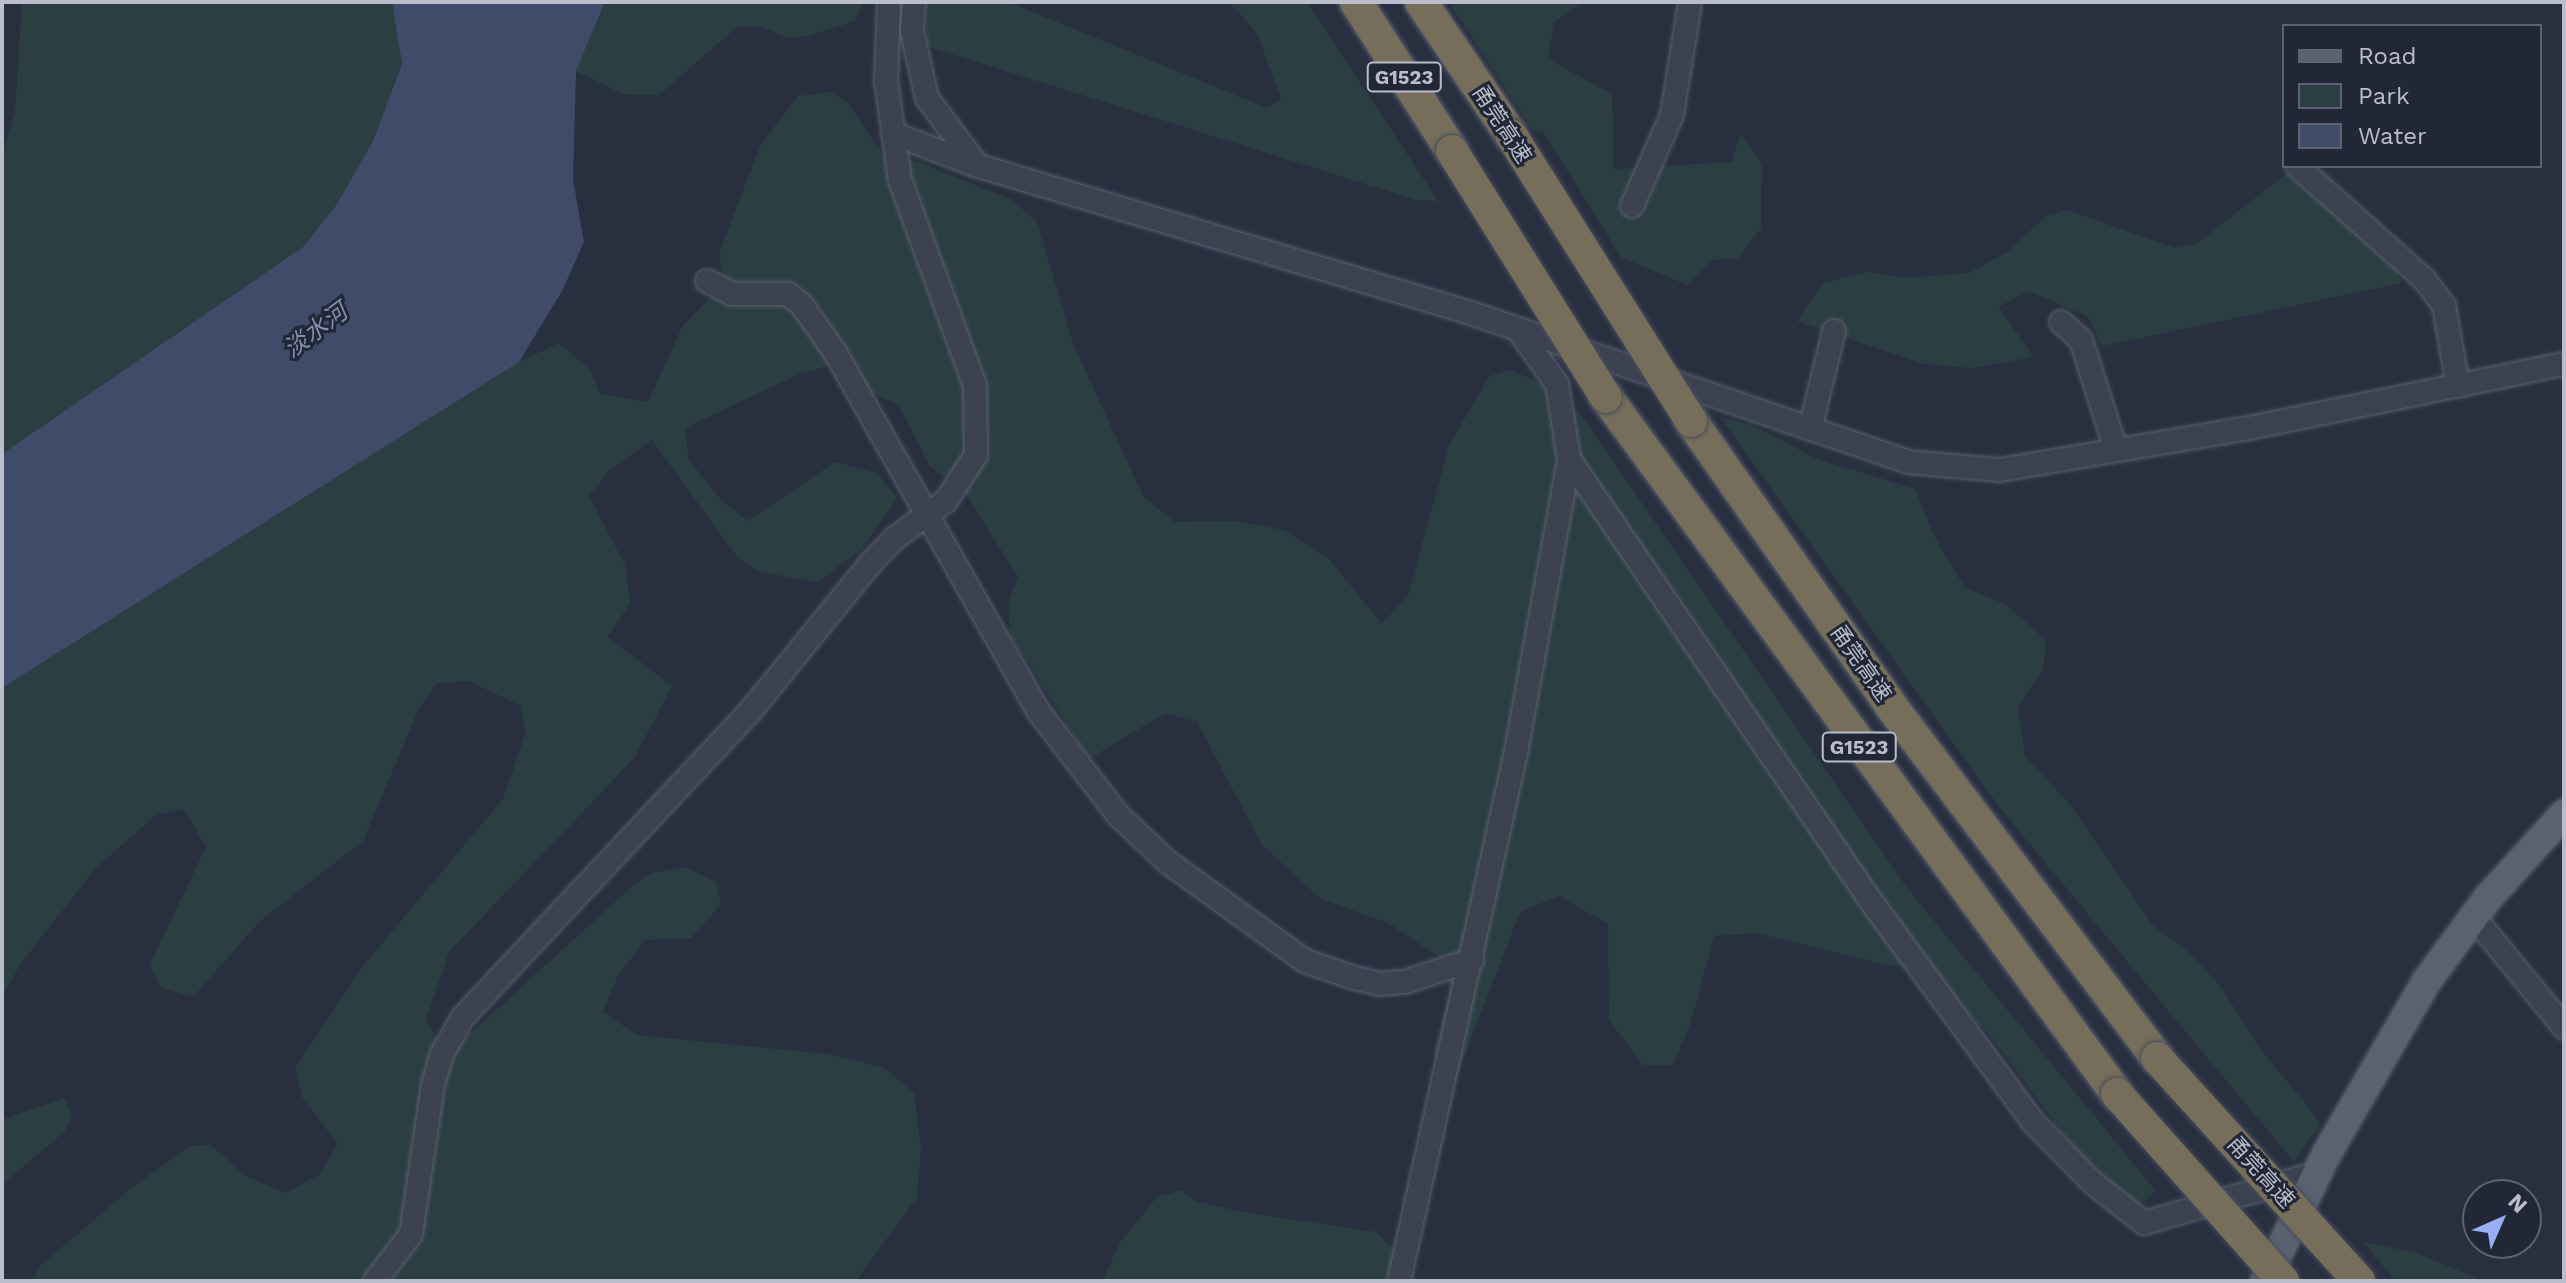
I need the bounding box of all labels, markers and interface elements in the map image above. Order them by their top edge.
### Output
legend [2282,24,2542,168]
text: Road [2358,42,2417,70]
road number: G1523 [1366,61,1442,93]
street label: 甬莞高速 [1467,80,1537,168]
text: Park [2358,82,2410,110]
text: Water [2358,122,2427,150]
water label: 淡水河 [279,298,353,364]
street label: 甬莞高速 [1825,619,1897,707]
road number: G1523 [1821,731,1897,763]
street label: 甬莞高速 [2222,1130,2300,1214]
north arrow [2462,1179,2542,1259]
text: N [2503,1188,2533,1218]

